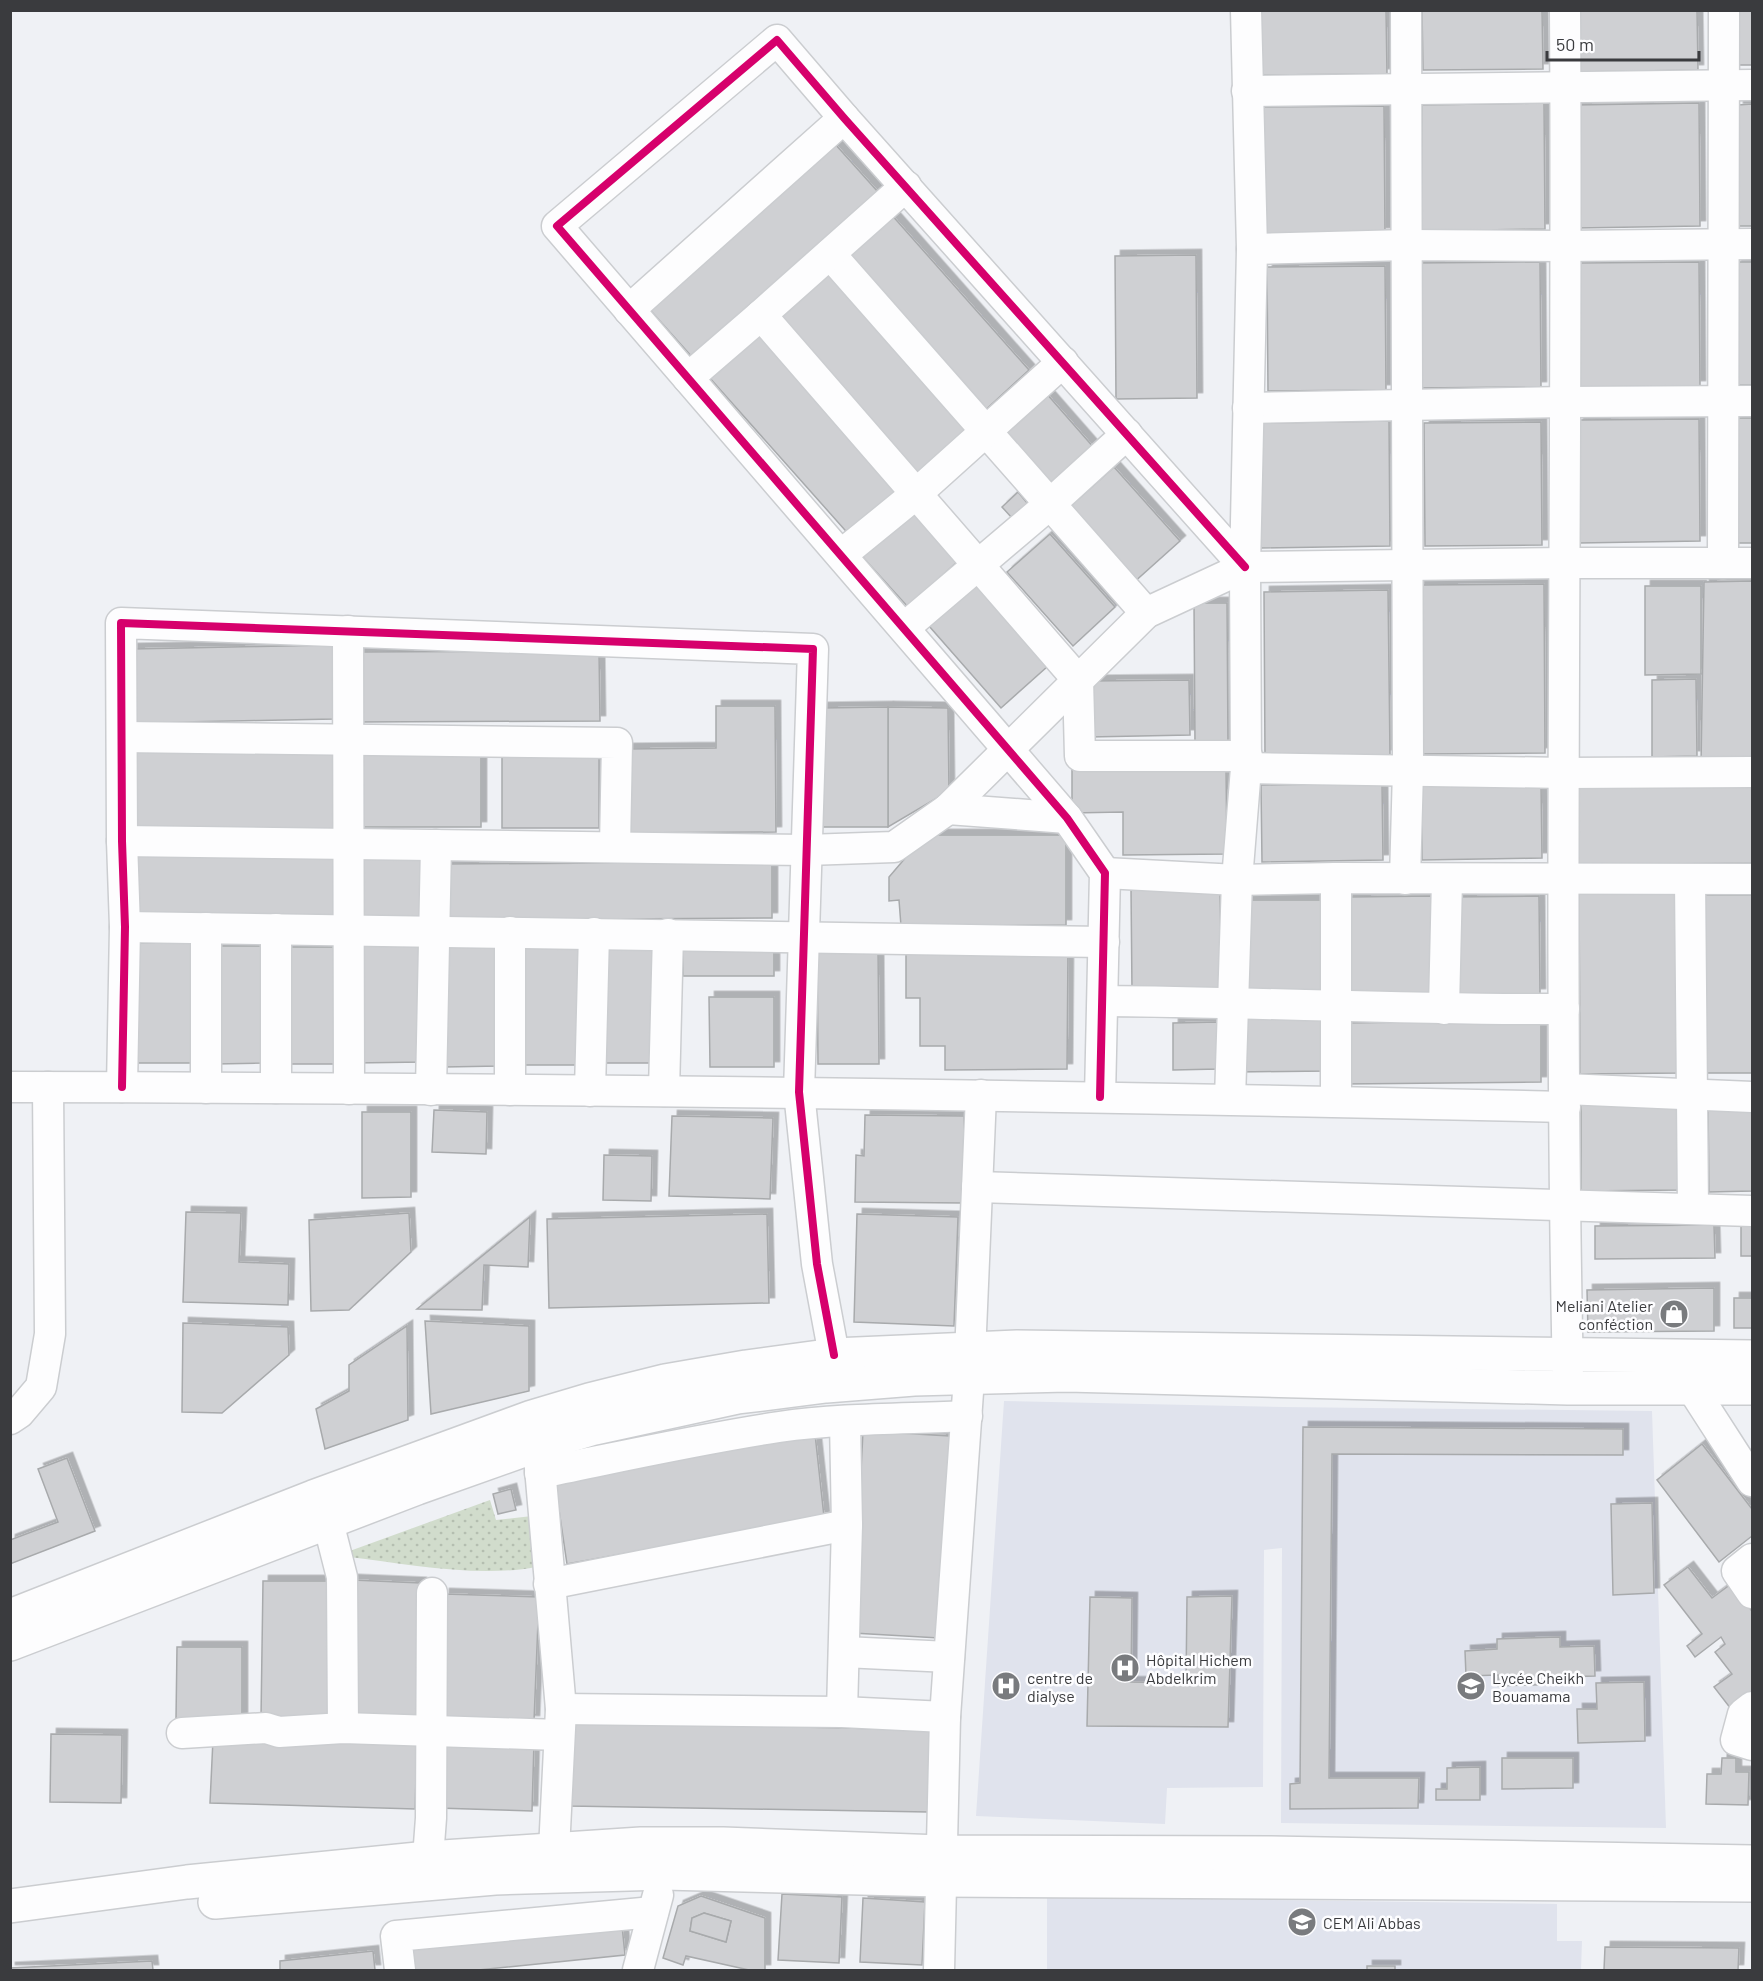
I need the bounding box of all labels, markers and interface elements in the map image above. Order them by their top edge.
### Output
scale bar [1547,24,1698,62]
text: 50 m [1556,33,1594,55]
place label: Meliani Atelier conféction [1555,1296,1653,1333]
shop icon: Meliani Atelier conféction [1658,1298,1690,1330]
place label: Hôpital Hichem Abdelkrim [1146,1650,1252,1687]
hospital icon: Hôpital Hichem Abdelkrim [1109,1652,1141,1684]
place label: centre de dialyse [1027,1668,1093,1705]
place label: Lycée Cheikh Bouamama [1492,1668,1584,1705]
hospital icon: centre de dialyse [990,1670,1022,1702]
school or university icon: Lycée Cheikh Bouamama [1455,1670,1487,1702]
school or university icon: CEM Ali Abbas [1286,1906,1318,1938]
place label: CEM Ali Abbas [1323,1913,1421,1932]

